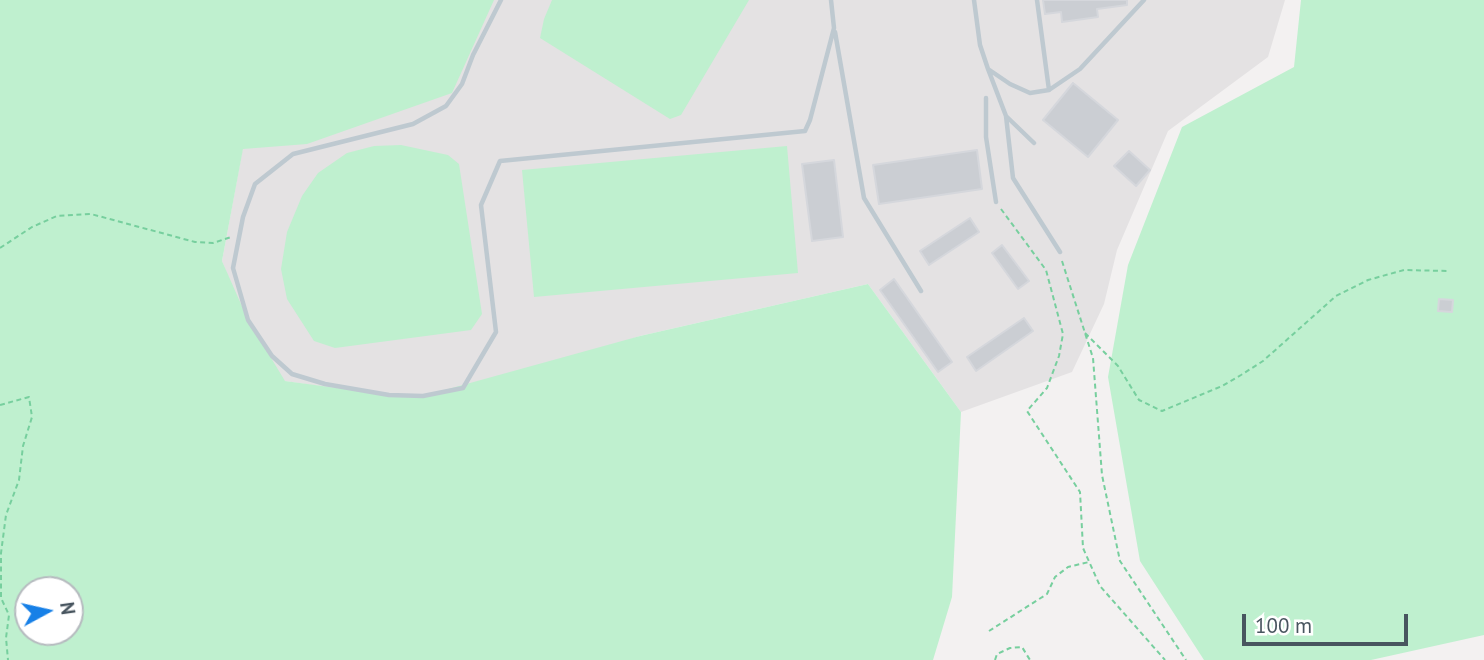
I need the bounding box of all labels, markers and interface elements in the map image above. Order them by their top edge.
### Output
north arrow [14,576,84,646]
text: N [55,600,81,616]
scale bar [1246,600,1412,644]
text: 100 m [1255,612,1312,639]

